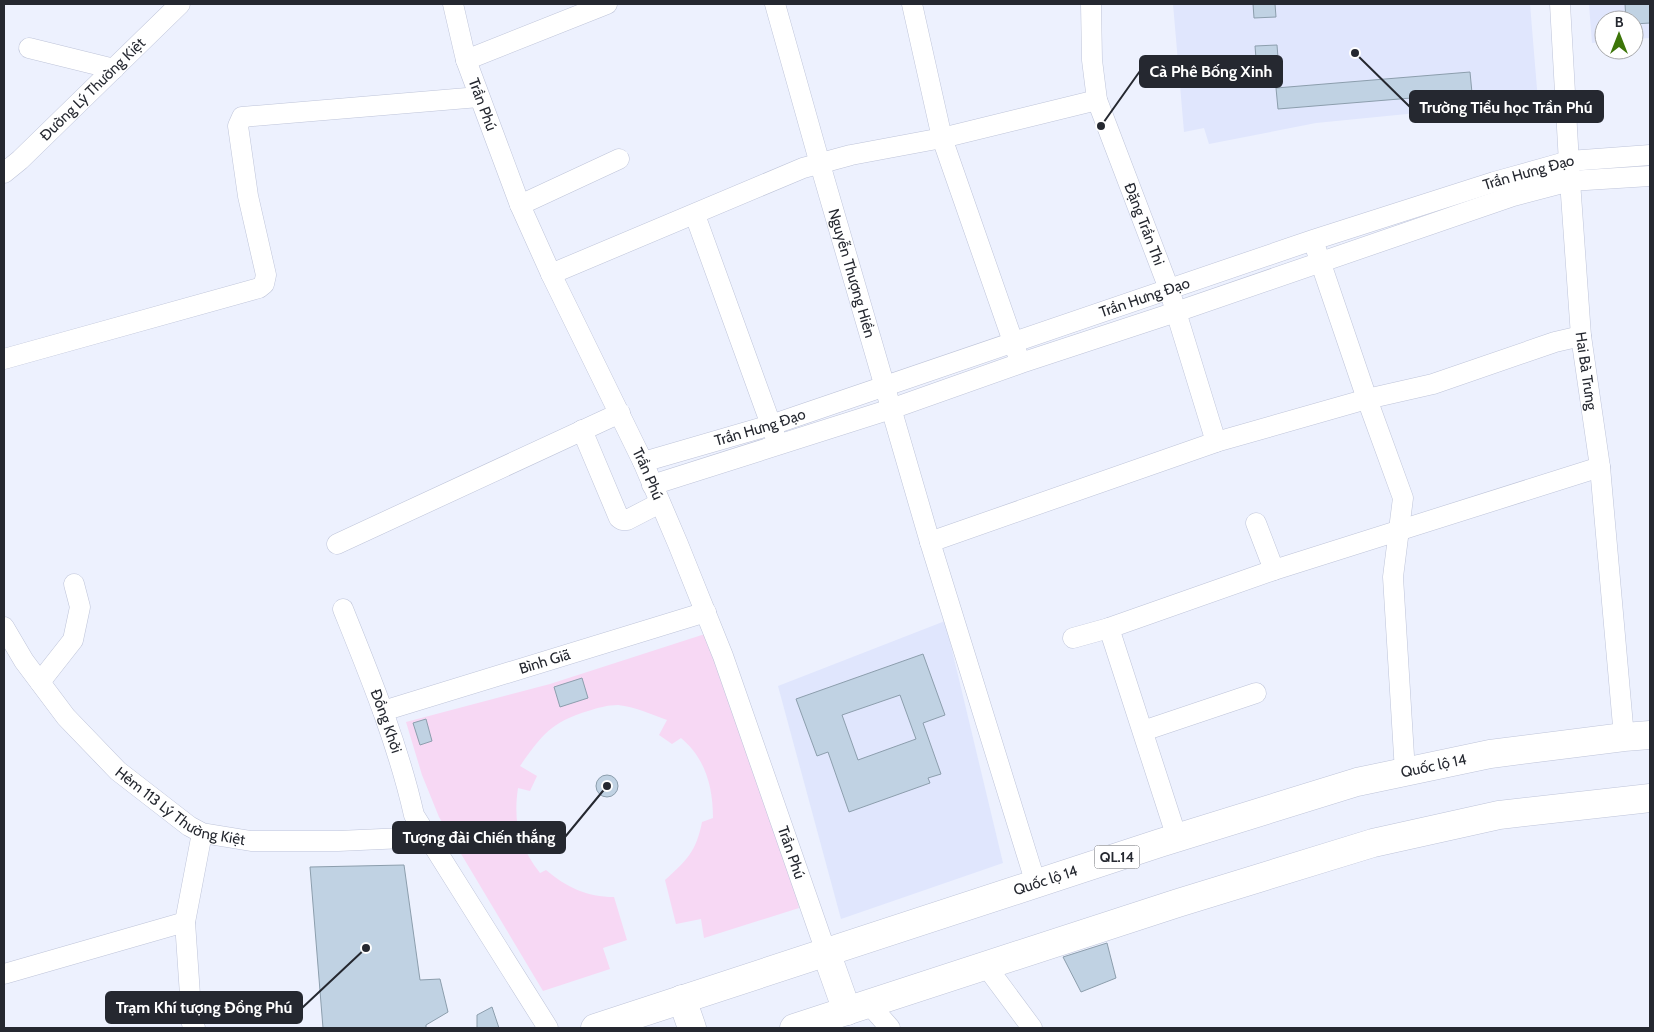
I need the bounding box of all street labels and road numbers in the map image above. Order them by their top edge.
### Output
street label: Đường Lý Thường Kiệt [36,34,149,144]
street label: Trần Phú [465,76,501,133]
street label: Trần Hưng Đạo [1481,152,1575,194]
street label: Đặng Trần Thi [1120,180,1168,268]
street label: Nguyễn Thượng Hiền [824,207,879,340]
street label: Trần Hưng Đạo [1097,274,1192,321]
street label: Hai Bà Trưng [1571,331,1601,412]
street label: Trần Hưng Đạo [712,405,808,450]
street label: Trần Phú [629,445,667,503]
street label: Bình Giã [517,645,573,678]
street label: Đồng Khởi [366,686,405,755]
street label: Quốc lộ 14 [1399,750,1468,782]
street label: Hẻm 113 Lý Thường Kiệt [112,763,247,849]
street label: Trần Phú [774,824,809,881]
road number: QL.14 [1094,846,1140,869]
street label: Quốc lộ 14 [1011,862,1080,899]

